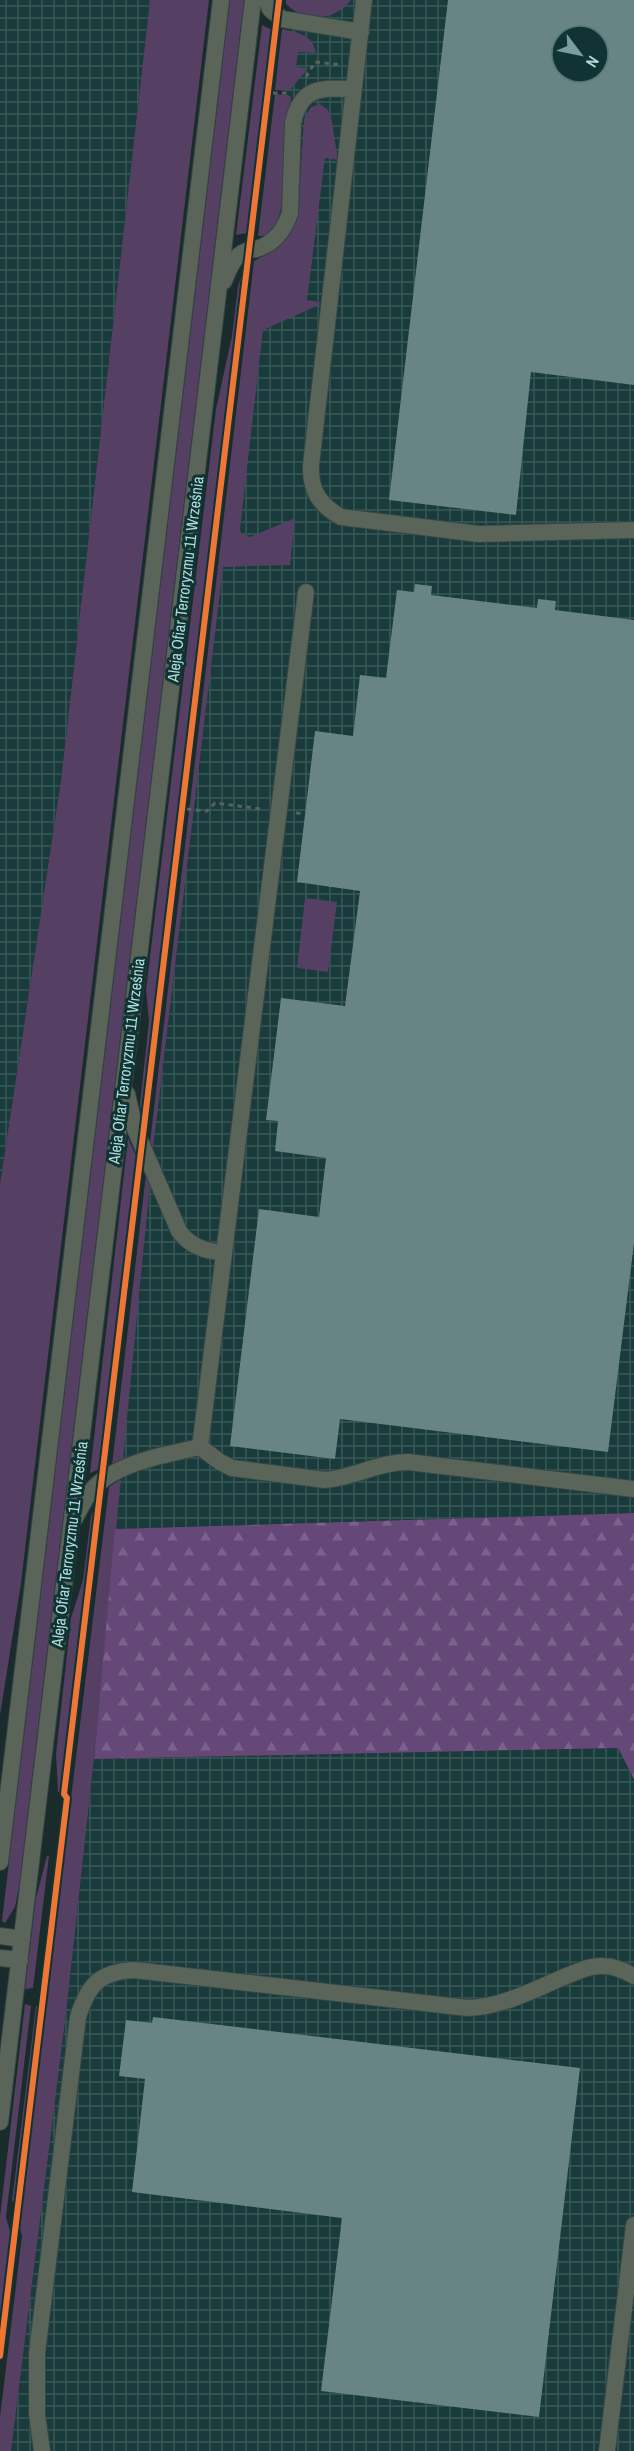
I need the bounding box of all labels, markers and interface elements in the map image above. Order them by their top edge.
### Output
north arrow [550,24,610,84]
text: N [581,52,605,72]
street label: Aleja Ofiar Terroryzmu 11 Września [161,474,209,684]
street label: Aleja Ofiar Terroryzmu 11 Września [102,956,150,1166]
street label: Aleja Ofiar Terroryzmu 11 Września [45,1439,93,1649]

